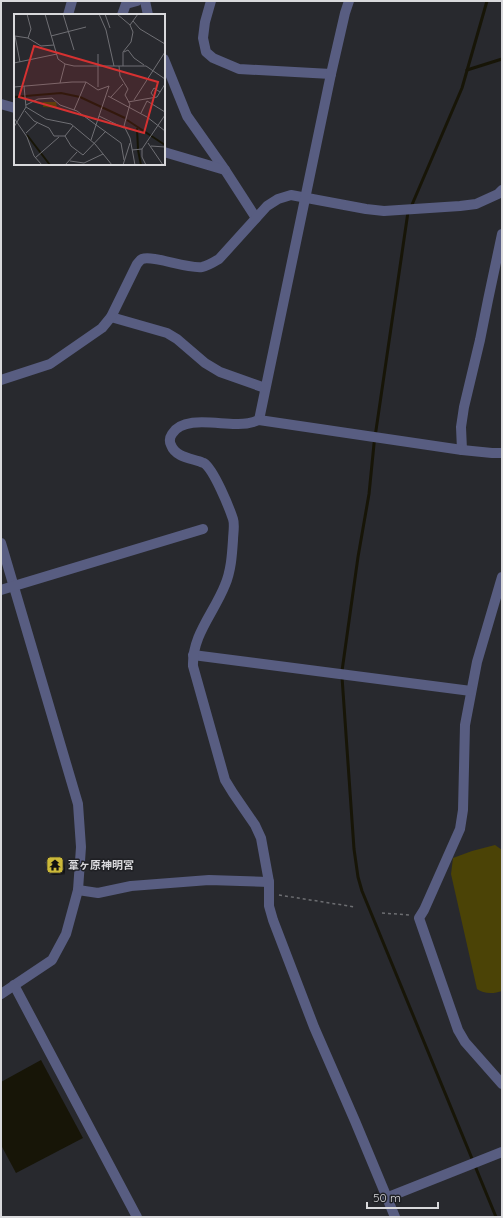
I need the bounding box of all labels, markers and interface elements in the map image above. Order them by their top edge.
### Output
inset map [14,14,165,165]
temple icon: 葦ヶ原神明宮 [45,855,65,875]
place label: 葦ヶ原神明宮 [68,858,134,872]
scale bar [367,1184,438,1210]
text: 50 m [373,1190,401,1205]

